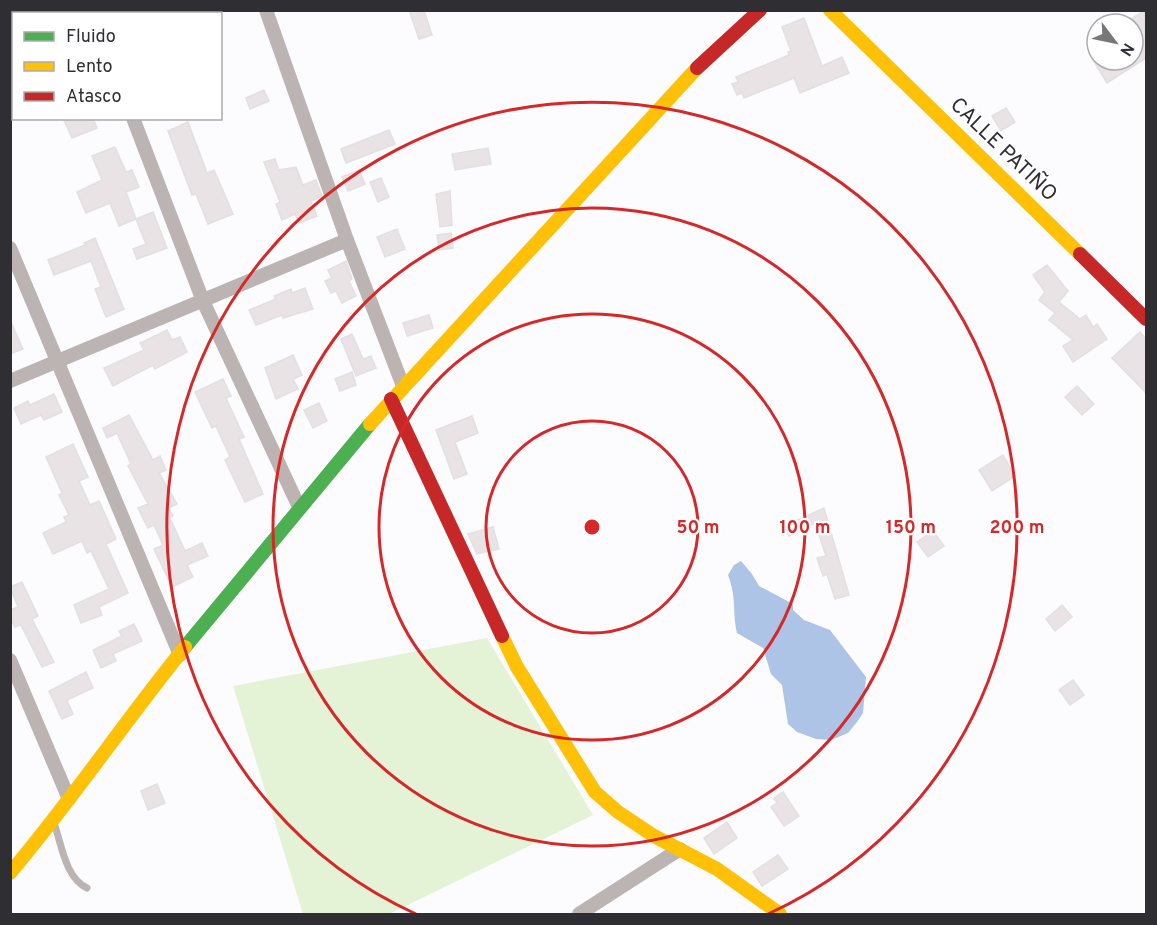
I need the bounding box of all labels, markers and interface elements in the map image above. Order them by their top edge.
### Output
legend [12,12,222,120]
north arrow [1085,12,1145,72]
text: Fluido [66,26,116,49]
text: N [1114,39,1138,59]
text: Lento [66,56,112,79]
text: Atasco [66,86,122,109]
street label: CALLE PATIÑO [944,92,1062,208]
centre of rings [582,517,602,537]
text: 50 m [676,517,720,540]
text: 100 m [779,517,831,540]
text: 150 m [886,517,936,540]
text: 200 m [989,517,1045,540]

